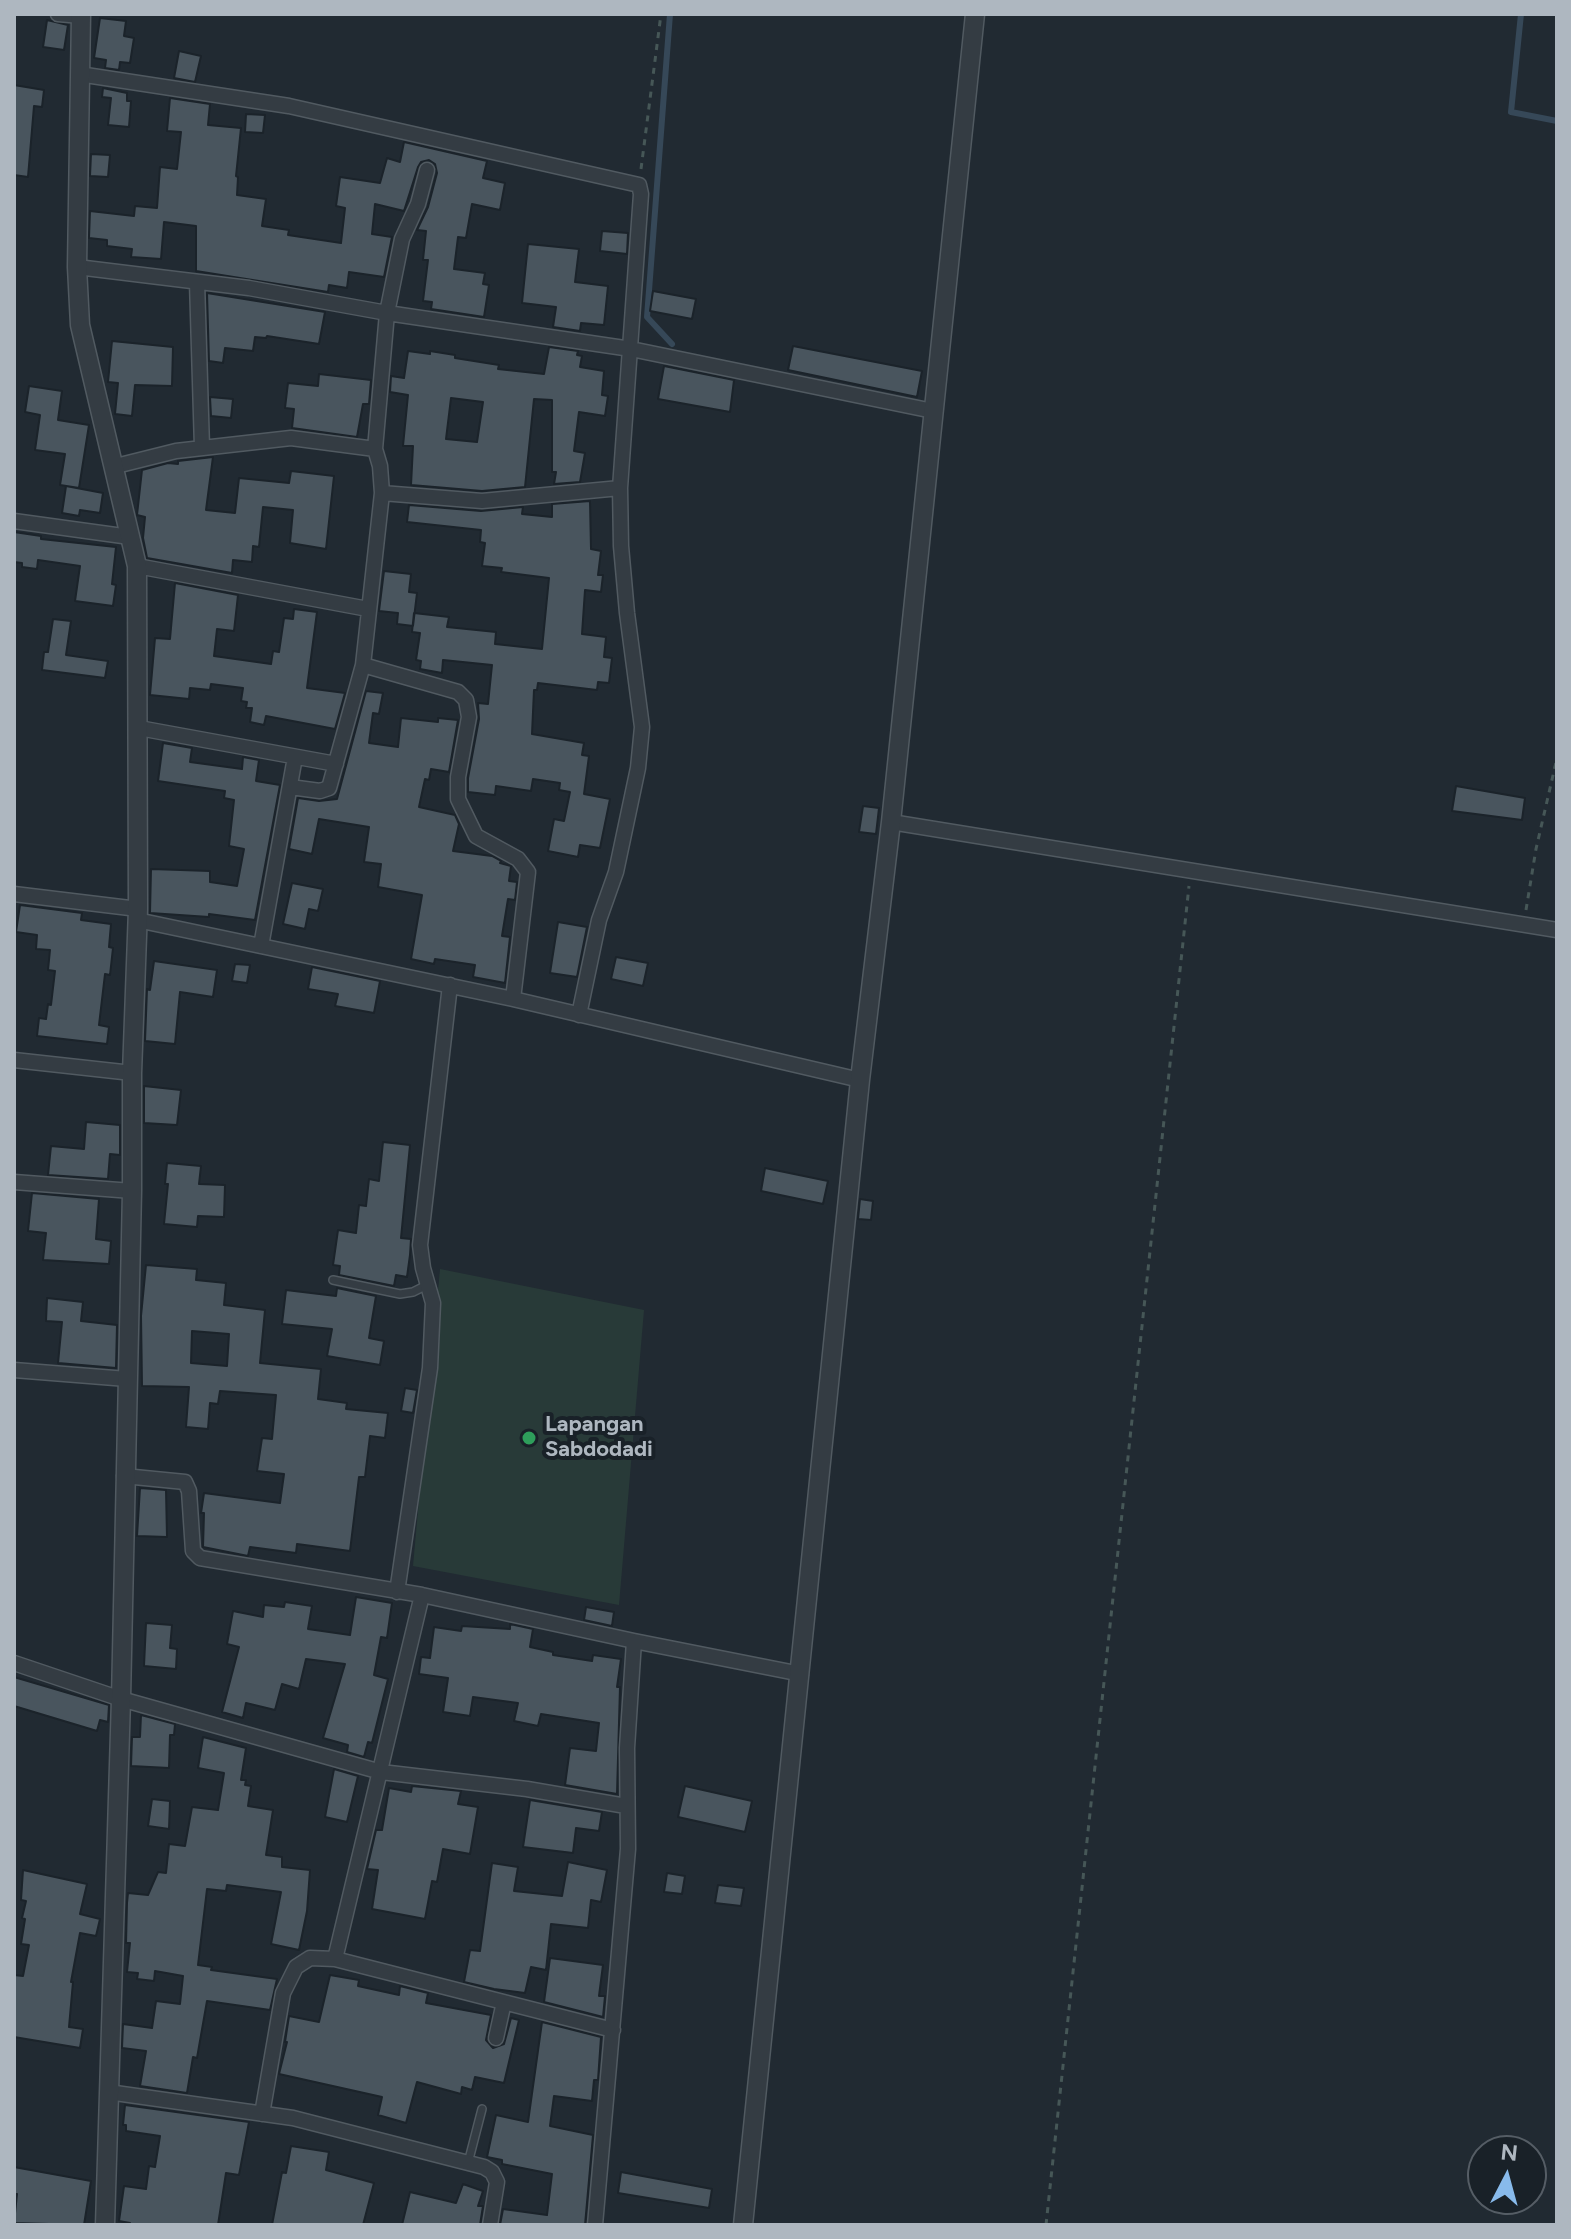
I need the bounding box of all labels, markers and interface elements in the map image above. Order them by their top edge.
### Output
place label: Lapangan Sabdodadi [545,1412,653,1464]
marker: Lapangan Sabdodadi [520,1429,538,1447]
north arrow [1467,2135,1547,2215]
text: N [1499,2138,1519,2167]

